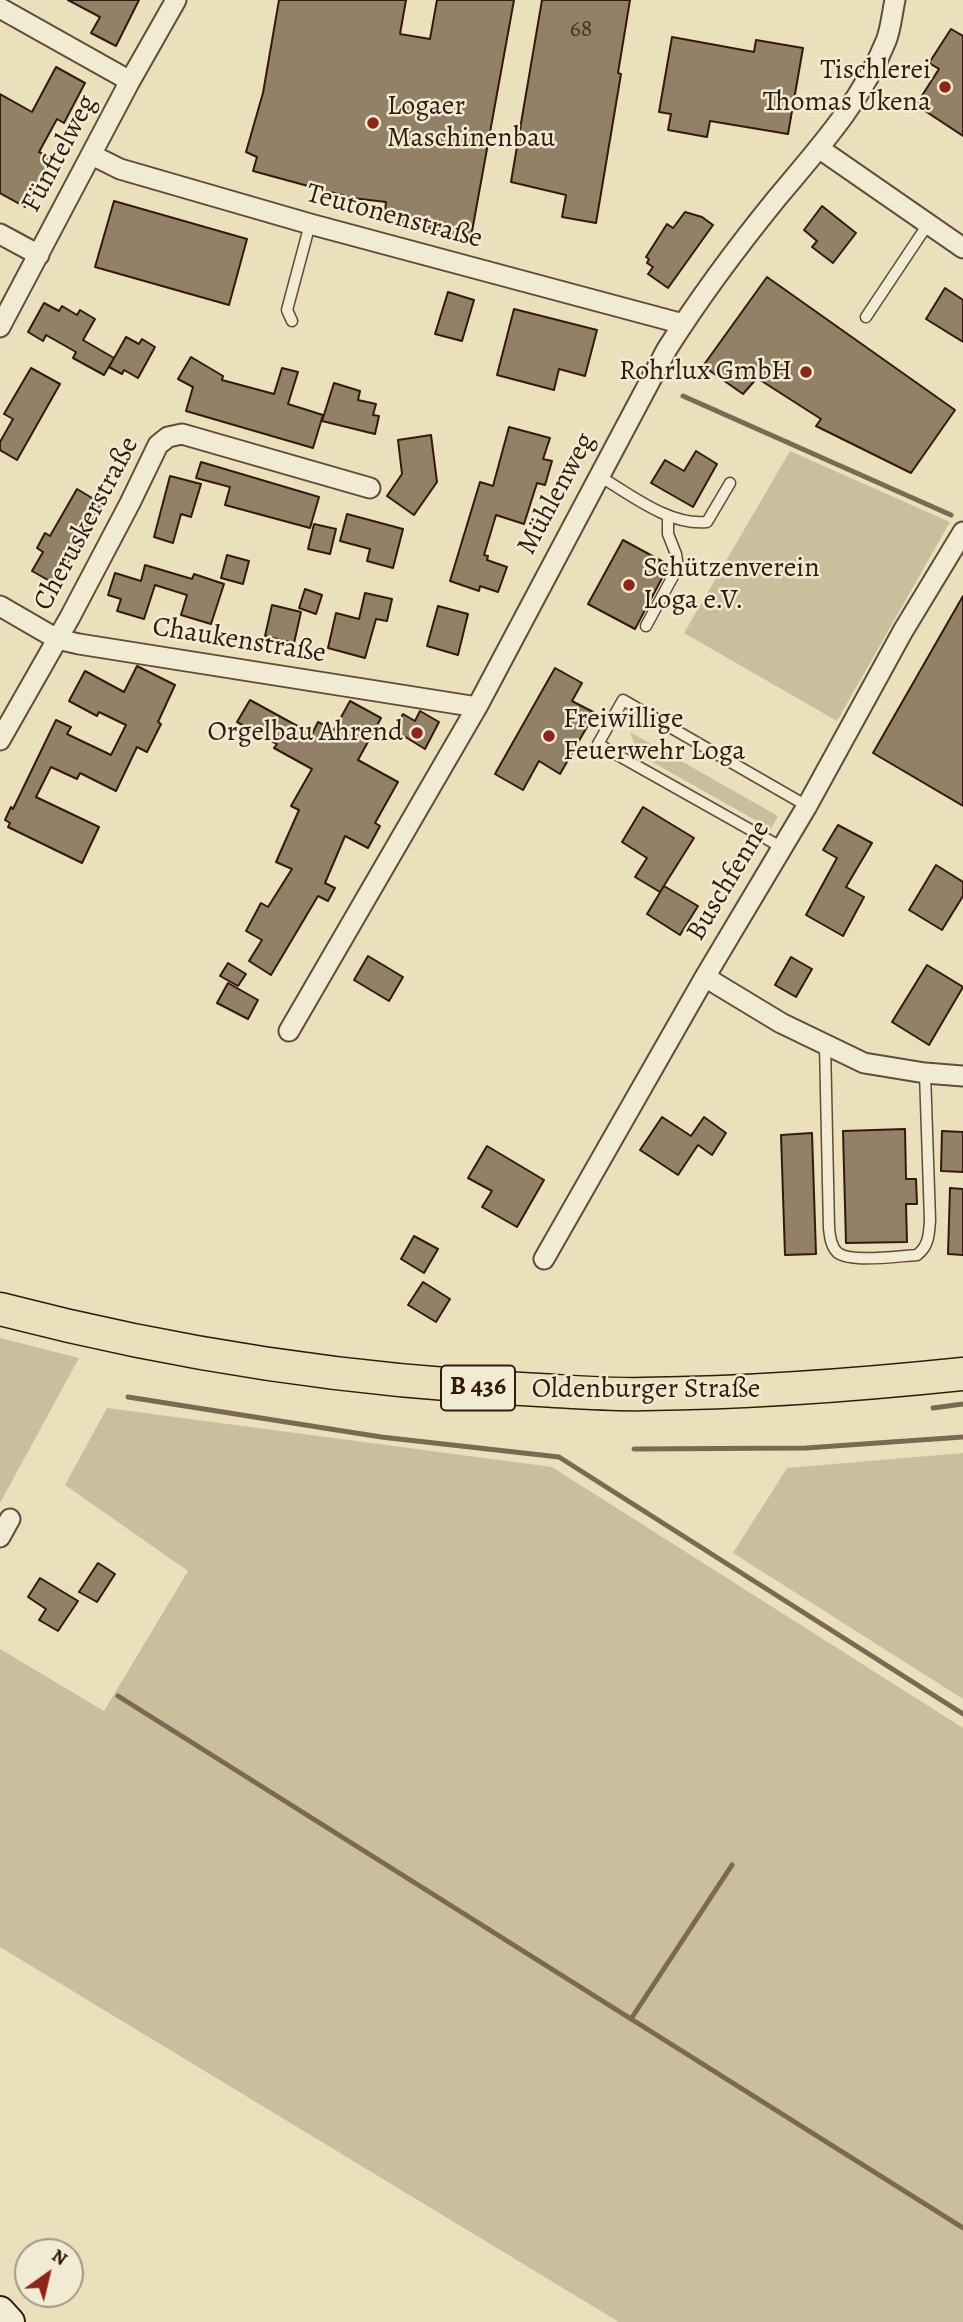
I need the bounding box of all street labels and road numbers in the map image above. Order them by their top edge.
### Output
street label: Fünftelweg [15,90,105,218]
street label: Teutonenstraße [302,177,486,257]
street label: Mühlenweg [511,427,603,561]
street label: Cheruskerstraße [27,431,147,617]
street label: Chaukenstraße [150,611,328,671]
street label: Buschfenne [680,815,778,947]
road number: B 436 [441,1366,515,1410]
street label: Oldenburger Straße [532,1373,760,1407]

